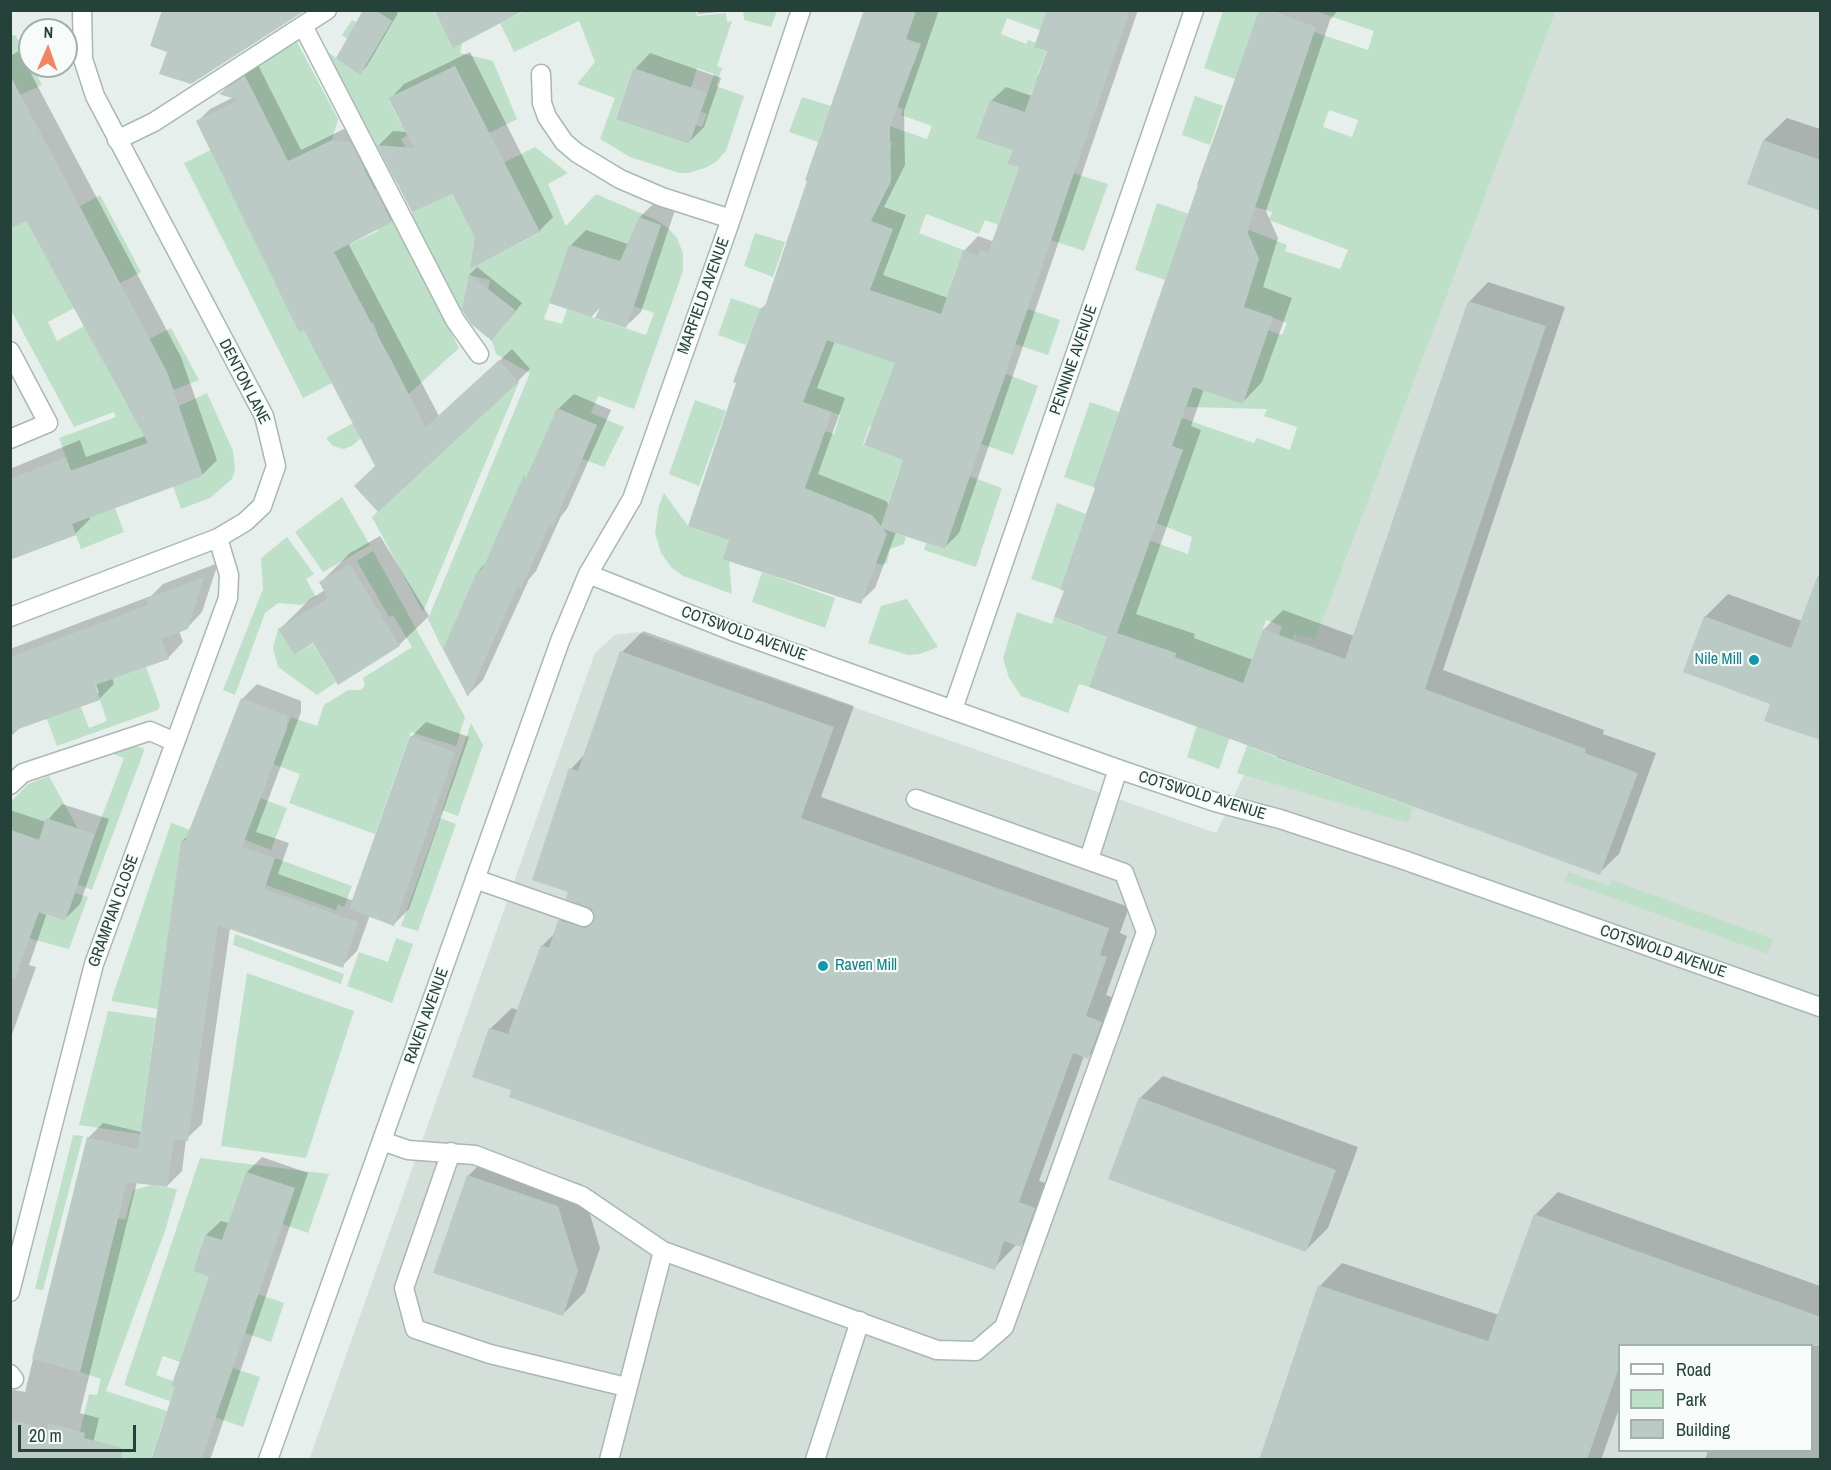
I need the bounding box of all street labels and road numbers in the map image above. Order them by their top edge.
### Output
street label: MARFIELD AVENUE [674,235,734,357]
street label: PENNINE AVENUE [1046,303,1102,417]
street label: DENTON LANE [214,336,274,428]
street label: COTSWOLD AVENUE [678,602,810,666]
street label: COTSWOLD AVENUE [1136,767,1268,825]
street label: GRAMPIAN CLOSE [85,852,143,970]
street label: COTSWOLD AVENUE [1597,921,1729,983]
street label: RAVEN AVENUE [401,965,453,1067]

